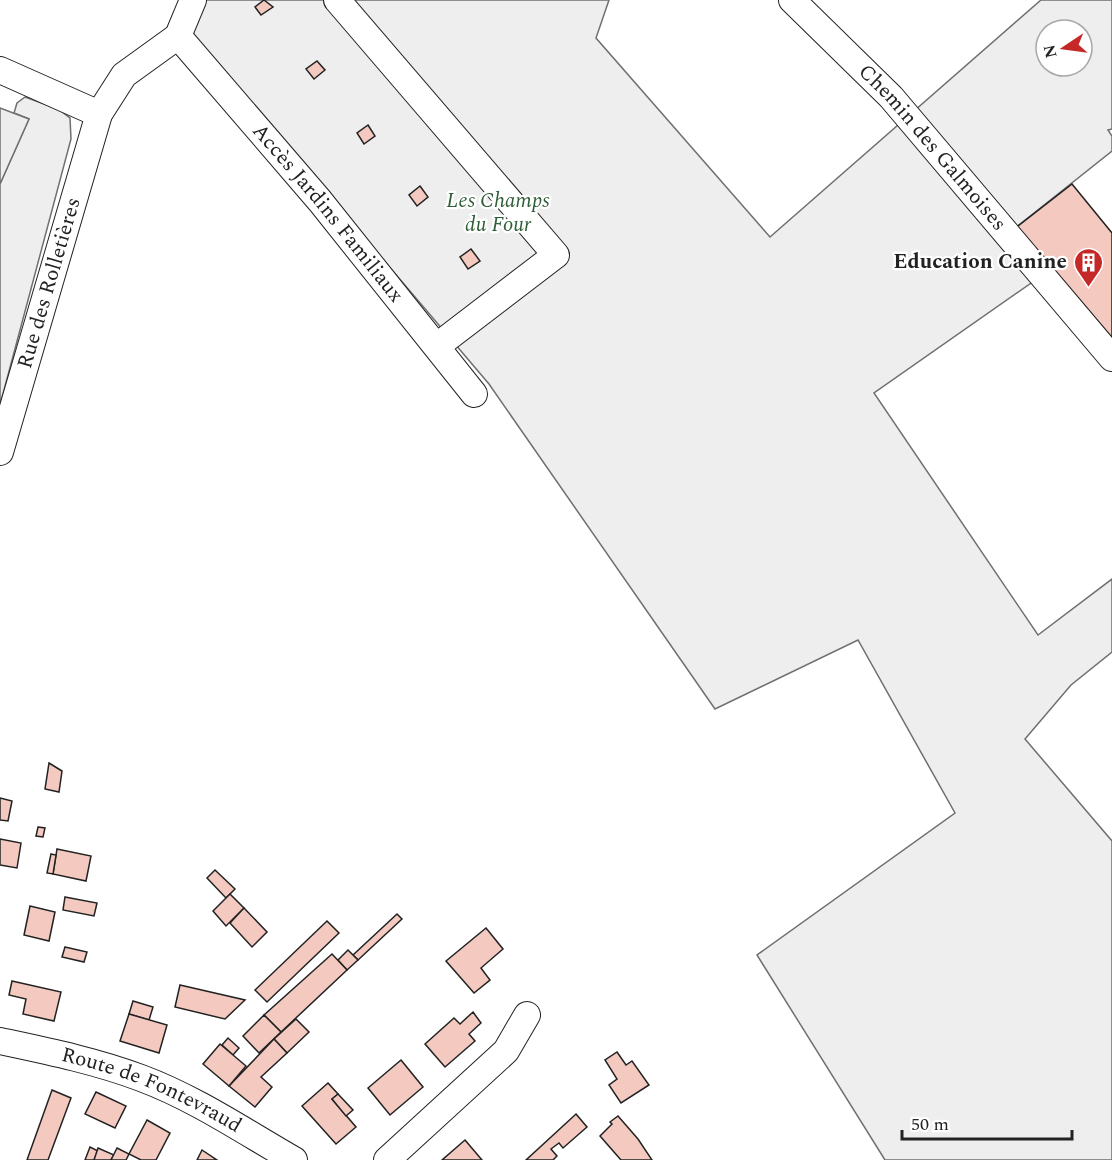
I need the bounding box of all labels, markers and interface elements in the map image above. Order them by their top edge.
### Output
north arrow [1034,18,1094,78]
text: N [1037,42,1064,60]
street label: Chemin des Galmoises [851,57,1014,238]
street label: Accès Jardins Familiaux [244,117,411,310]
park label: Les Champs du Four [446,185,550,241]
street label: Rue des Rolletières [9,194,90,372]
place label: Education Canine [893,246,1067,278]
building icon: Education Canine [1072,246,1104,288]
street label: Route de Fontevraud [58,1039,248,1142]
scale bar [902,1103,1072,1141]
text: 50 m [911,1111,949,1138]

